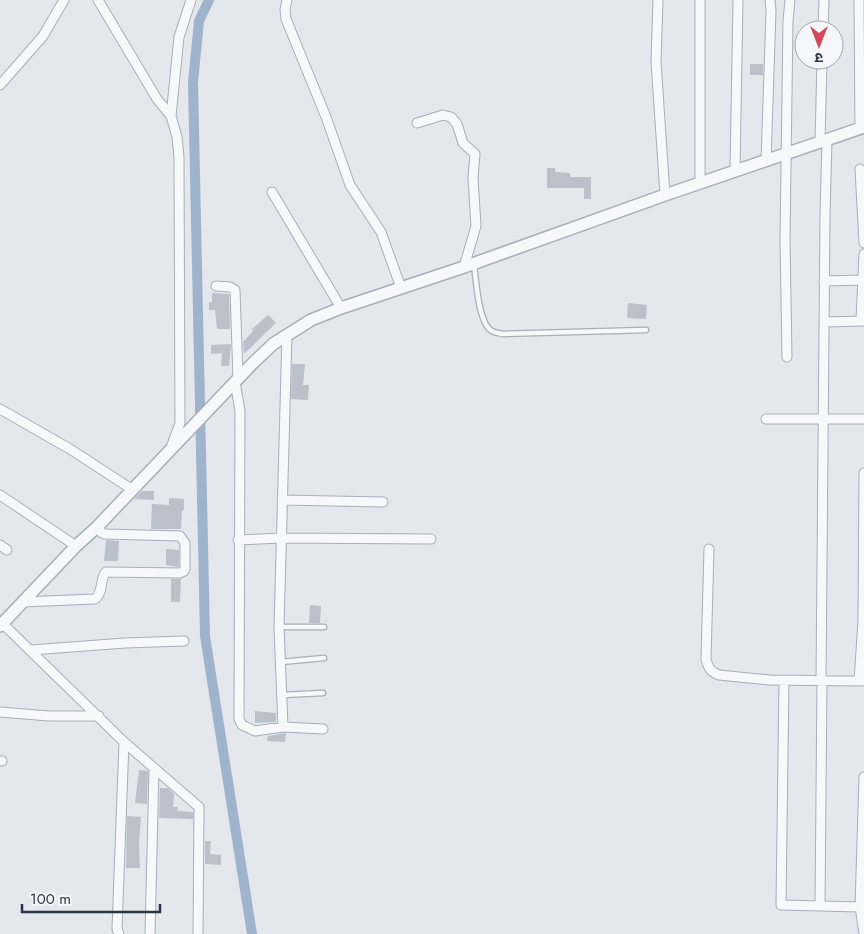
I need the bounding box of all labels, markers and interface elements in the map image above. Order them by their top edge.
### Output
north arrow [794,20,844,70]
text: उ [814,48,823,68]
scale bar [22,882,160,914]
text: 100 m [30,888,71,910]

